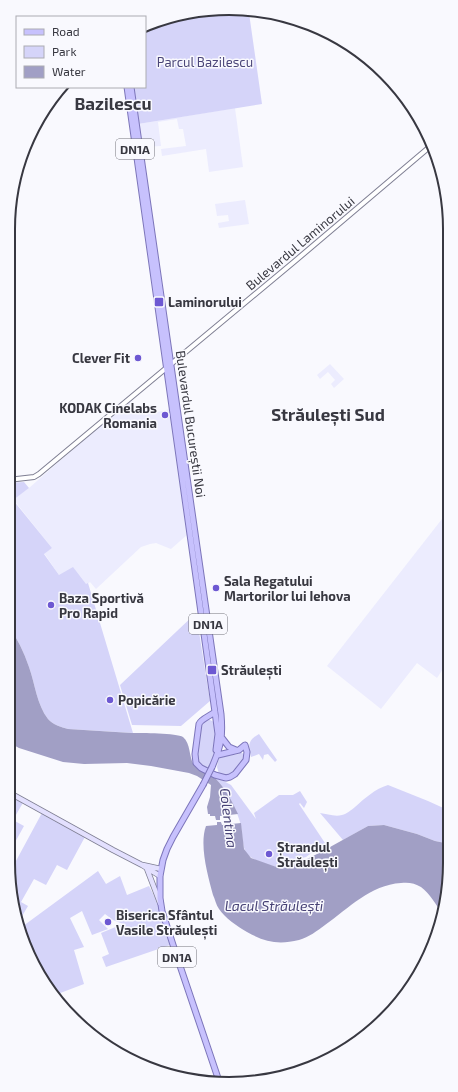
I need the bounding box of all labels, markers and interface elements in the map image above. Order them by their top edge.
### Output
legend [16,16,146,88]
text: Road [52,24,80,38]
text: Park [52,44,77,58]
park label: Parcul Bazilescu [157,54,253,70]
text: Water [52,64,86,78]
district label: Bazilescu [74,93,152,113]
road number: DN1A [116,139,154,159]
street label: Bulevardul Laminorului [242,193,358,293]
place label: Laminorului [168,294,242,310]
marker: Laminorului [153,296,165,308]
street label: Bulevardul Bucureștii Noi [172,349,209,499]
place label: Clever Fit [72,350,131,366]
marker: Clever Fit [133,353,143,363]
place label: KODAK Cinelabs Romania [59,400,157,431]
district label: Străulești Sud [271,404,385,427]
marker: KODAK Cinelabs Romania [160,410,170,420]
place label: Sala Regatului Martorilor lui Iehova [224,573,351,604]
marker: Sala Regatului Martorilor lui Iehova [211,583,221,593]
place label: Baza Sportivă Pro Rapid [59,590,144,621]
marker: Baza Sportivă Pro Rapid [46,600,56,610]
road number: DN1A [189,614,227,634]
place label: Străulești [221,662,282,680]
marker: Străulești [206,664,218,676]
place label: Popicărie [118,692,176,708]
marker: Popicărie [105,695,115,705]
water label: Colentina [217,787,241,849]
place label: Ștrandul Străulești [277,839,338,872]
marker: Ștrandul Străulești [264,849,274,859]
water label: Lacul Străulești [225,897,324,915]
place label: Biserica Sfântul Vasile Străulești [116,907,217,940]
marker: Biserica Sfântul Vasile Străulești [103,917,113,927]
road number: DN1A [158,947,196,967]

